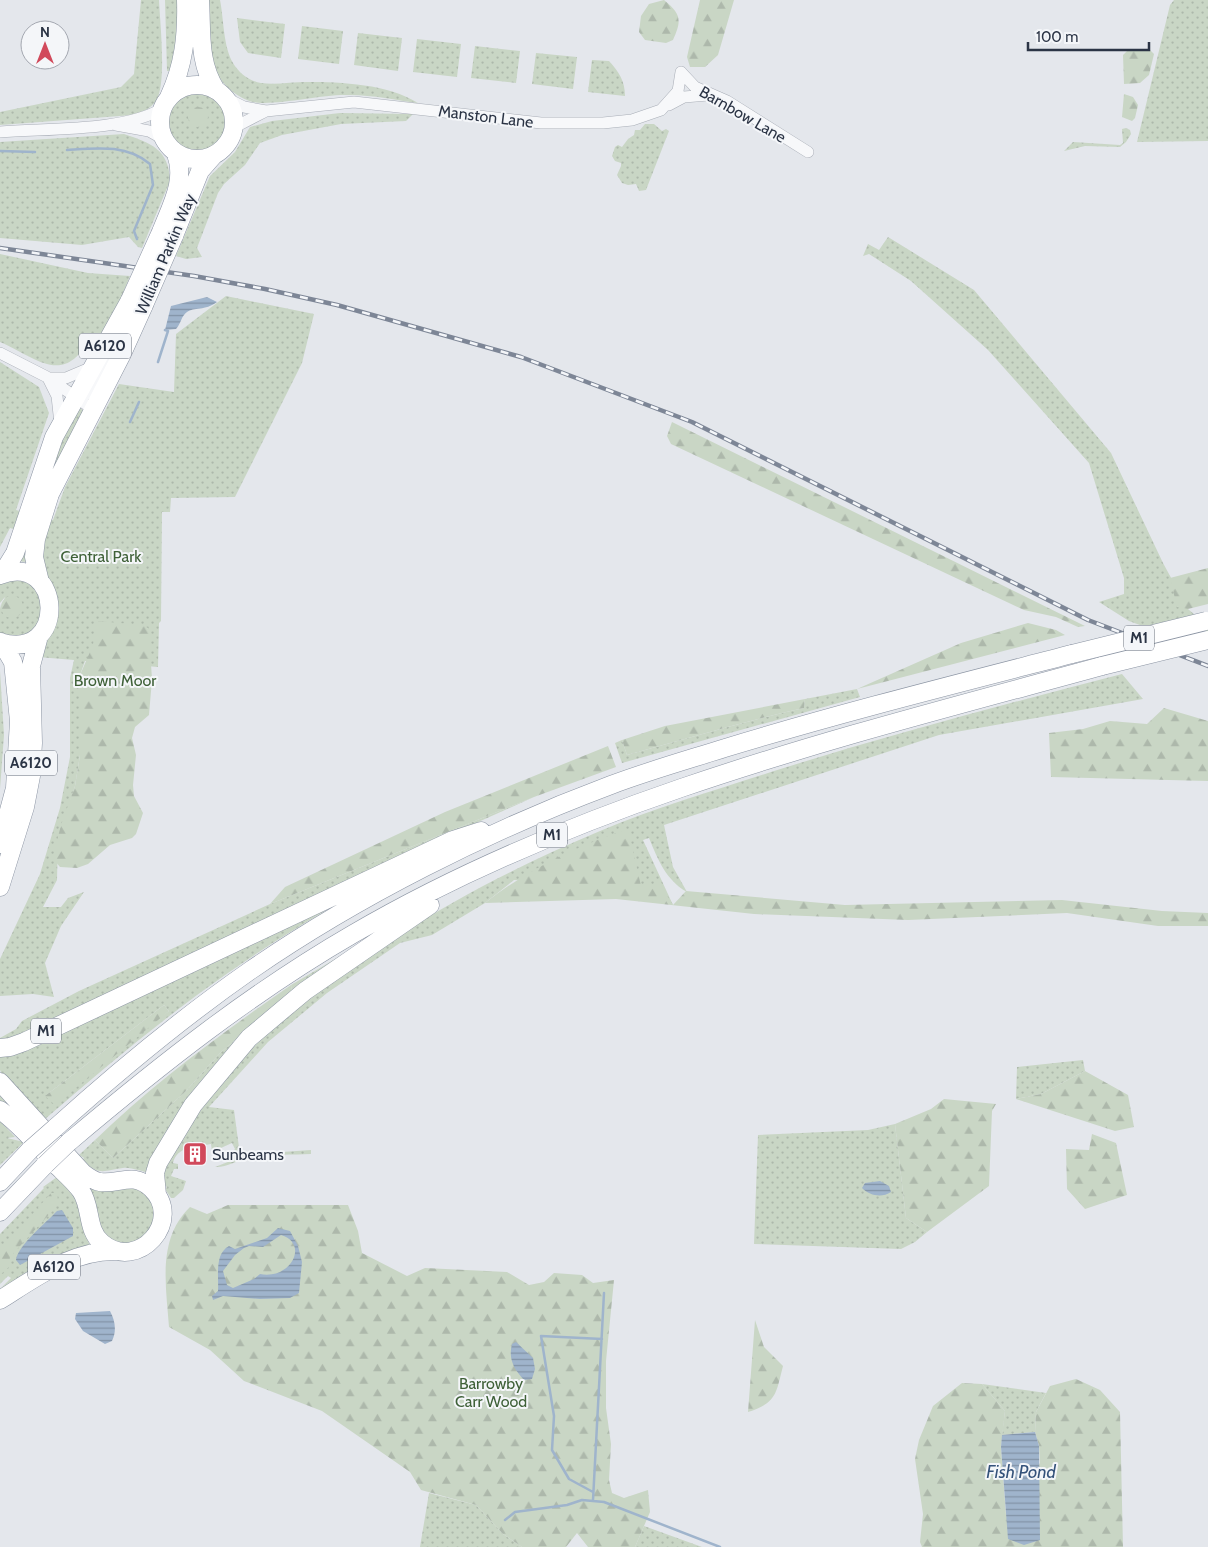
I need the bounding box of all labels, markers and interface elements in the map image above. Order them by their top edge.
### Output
north arrow [20,20,70,70]
scale bar [1028,20,1149,52]
text: N [40,23,50,41]
text: 100 m [1036,28,1078,46]
street label: Barnbow Lane [696,82,789,147]
street label: Manston Lane [437,101,535,132]
street label: William Parkin Way [131,191,199,317]
road number: A6120 [79,334,131,358]
park label: Central Park [61,547,142,566]
road number: M1 [1124,626,1154,650]
park label: Brown Moor [74,671,157,690]
road number: A6120 [5,750,57,776]
road number: M1 [537,822,567,848]
road number: M1 [31,1018,61,1044]
building icon: Sunbeams [182,1141,208,1167]
place label: Sunbeams [212,1145,284,1164]
road number: A6120 [28,1254,80,1280]
park label: Barrowby Carr Wood [455,1374,527,1411]
water label: Fish Pond [986,1461,1056,1483]

